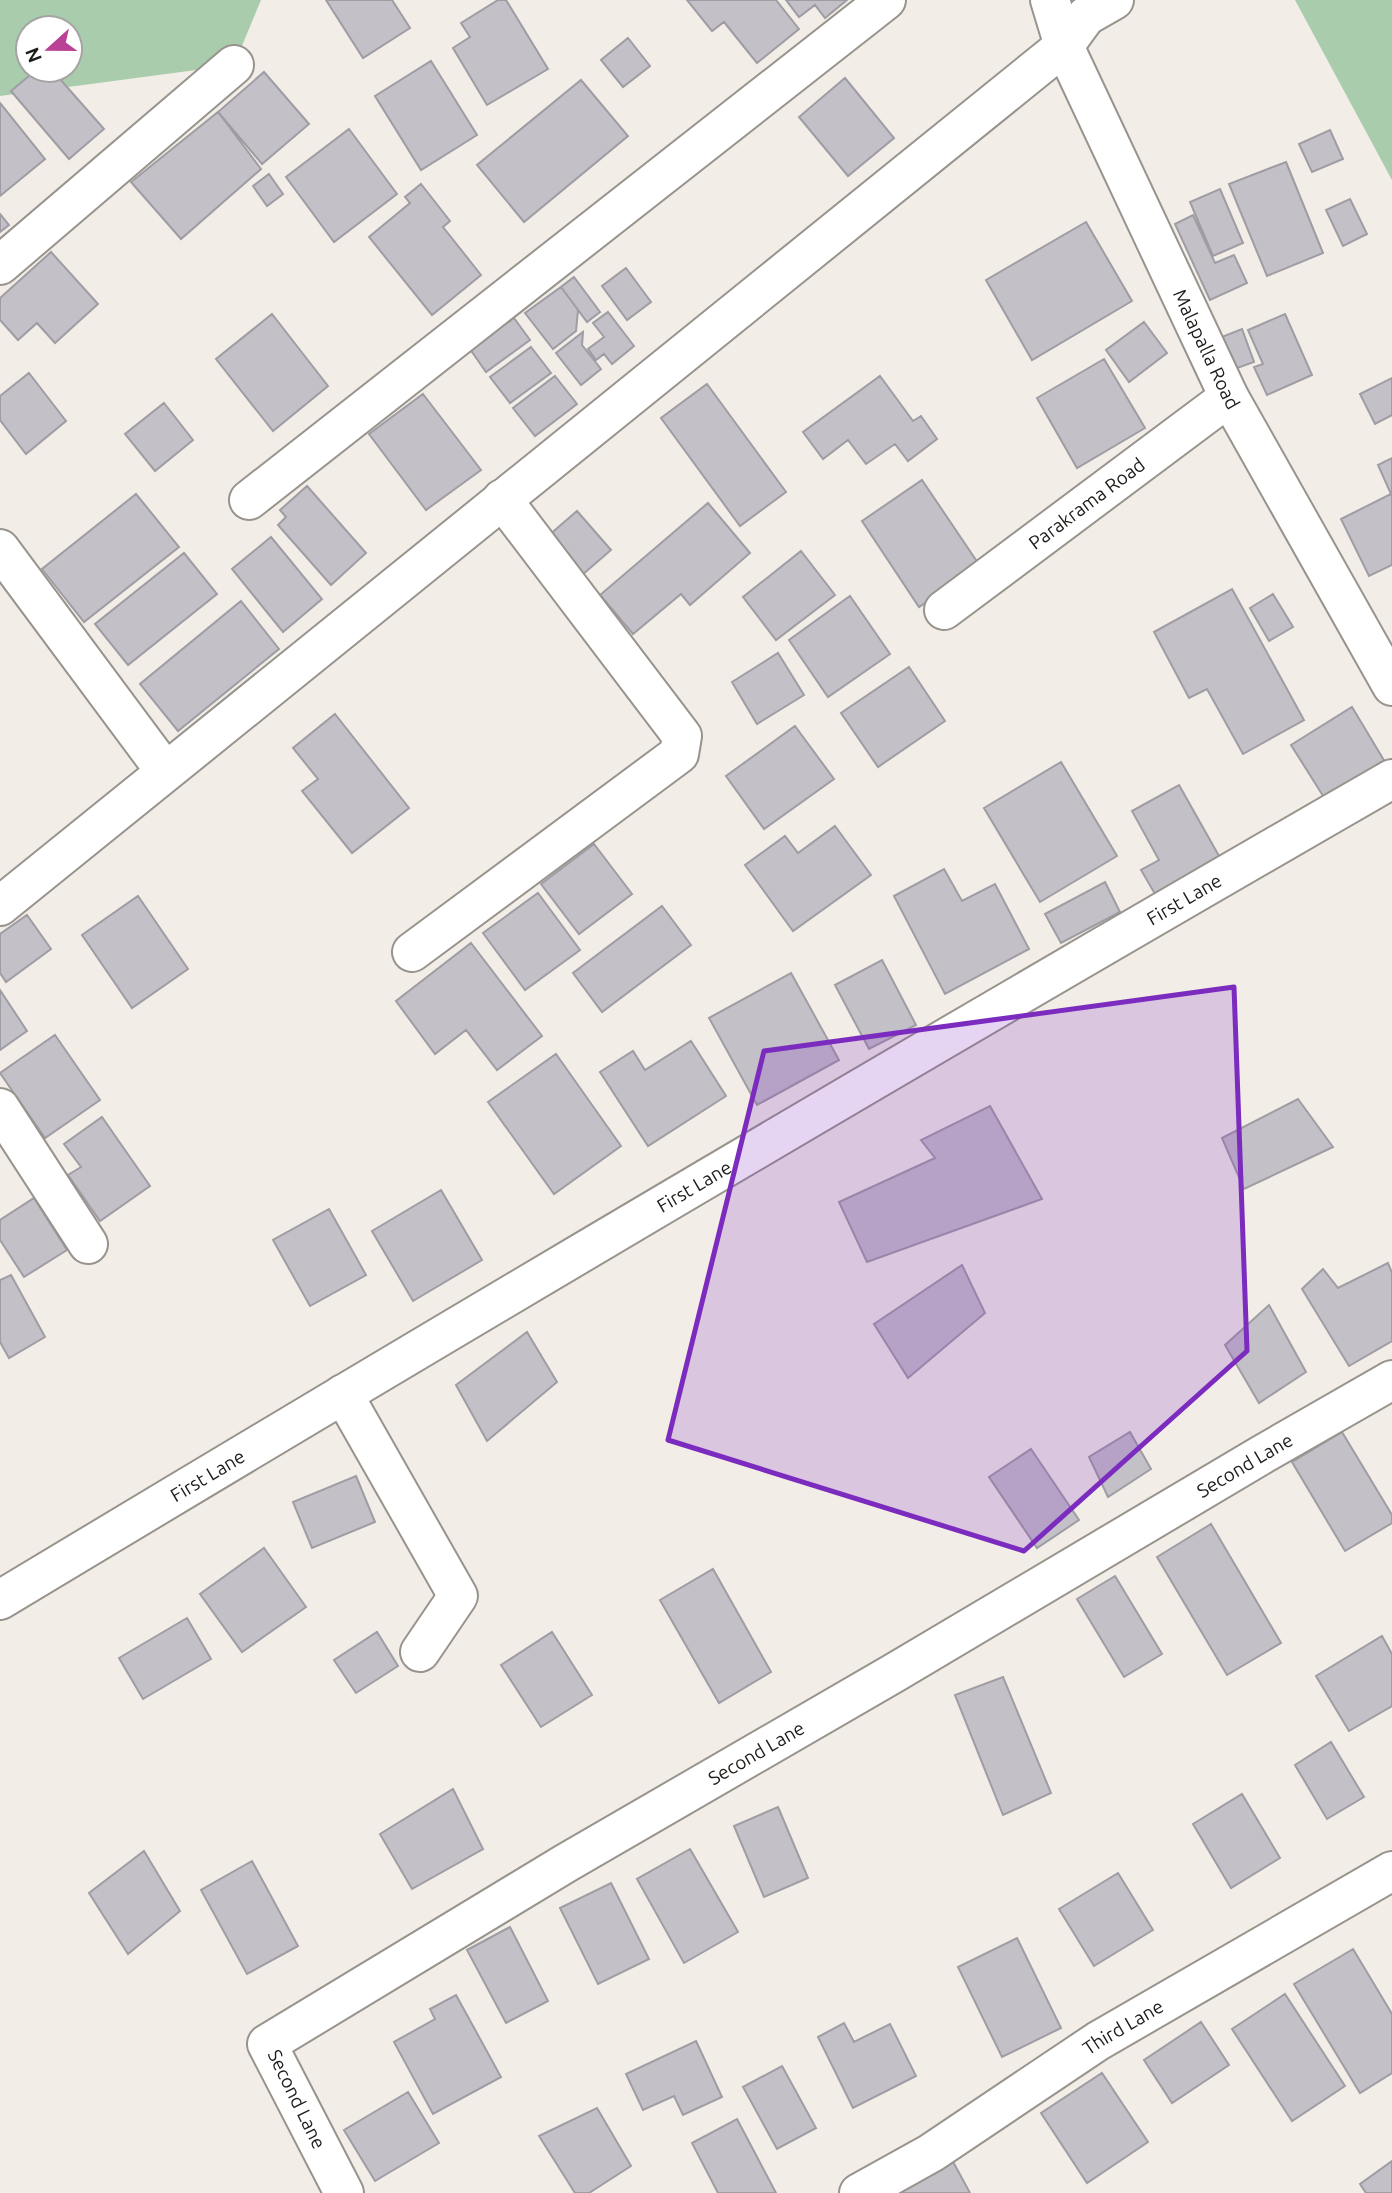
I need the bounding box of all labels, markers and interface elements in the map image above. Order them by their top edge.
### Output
north arrow [14,14,84,84]
text: N [20,45,46,66]
street label: Malapalla Road [1169,286,1245,413]
street label: Parakrama Road [1024,453,1149,554]
street label: First Lane [1143,869,1225,930]
street label: First Lane [653,1156,735,1217]
street label: Second Lane [1193,1428,1297,1502]
street label: First Lane [166,1445,249,1506]
street label: Second Lane [704,1716,808,1789]
street label: Third Lane [1078,1995,1167,2059]
street label: Second Lane [264,2046,330,2152]

